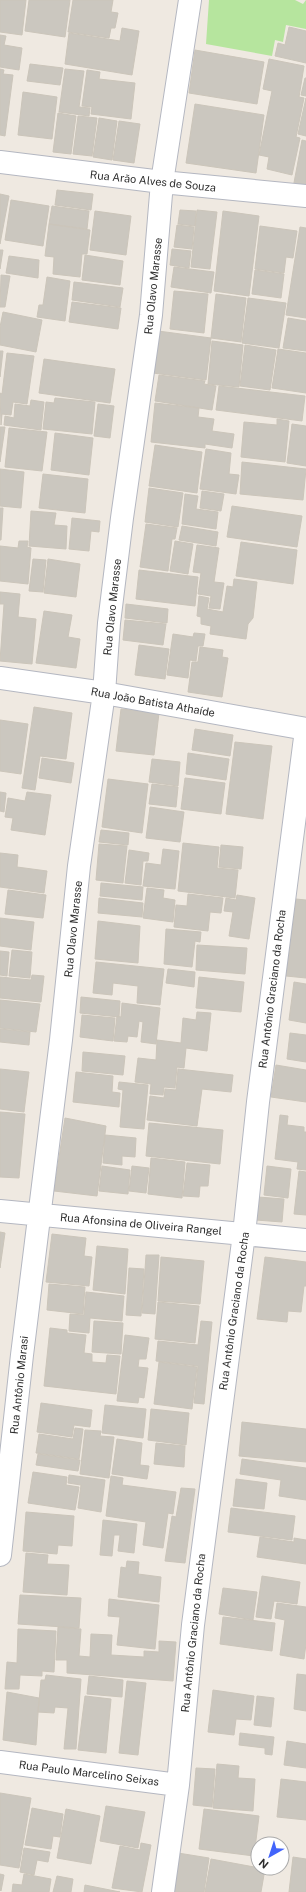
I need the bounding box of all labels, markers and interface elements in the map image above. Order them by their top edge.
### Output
street label: Rua Arão Alves de Souza [89,168,217,194]
street label: Rua Olavo Marasse [142,237,164,335]
street label: Rua Olavo Marasse [101,558,123,656]
street label: Rua João Batista Athaíde [90,685,216,719]
street label: Rua Olavo Marasse [62,880,84,978]
street label: Rua Antônio Graciano da Rocha [256,909,288,1069]
street label: Rua Afonsina de Oliveira Rangel [60,1211,222,1237]
street label: Rua Antônio Graciano da Rocha [217,1231,251,1391]
street label: Rua Antônio Marasi [8,1335,30,1435]
street label: Rua Antônio Graciano da Rocha [179,1553,207,1713]
street label: Rua Paulo Marcelino Seixas [18,1758,160,1788]
north arrow [250,1836,290,1876]
text: N [257,1856,271,1871]

